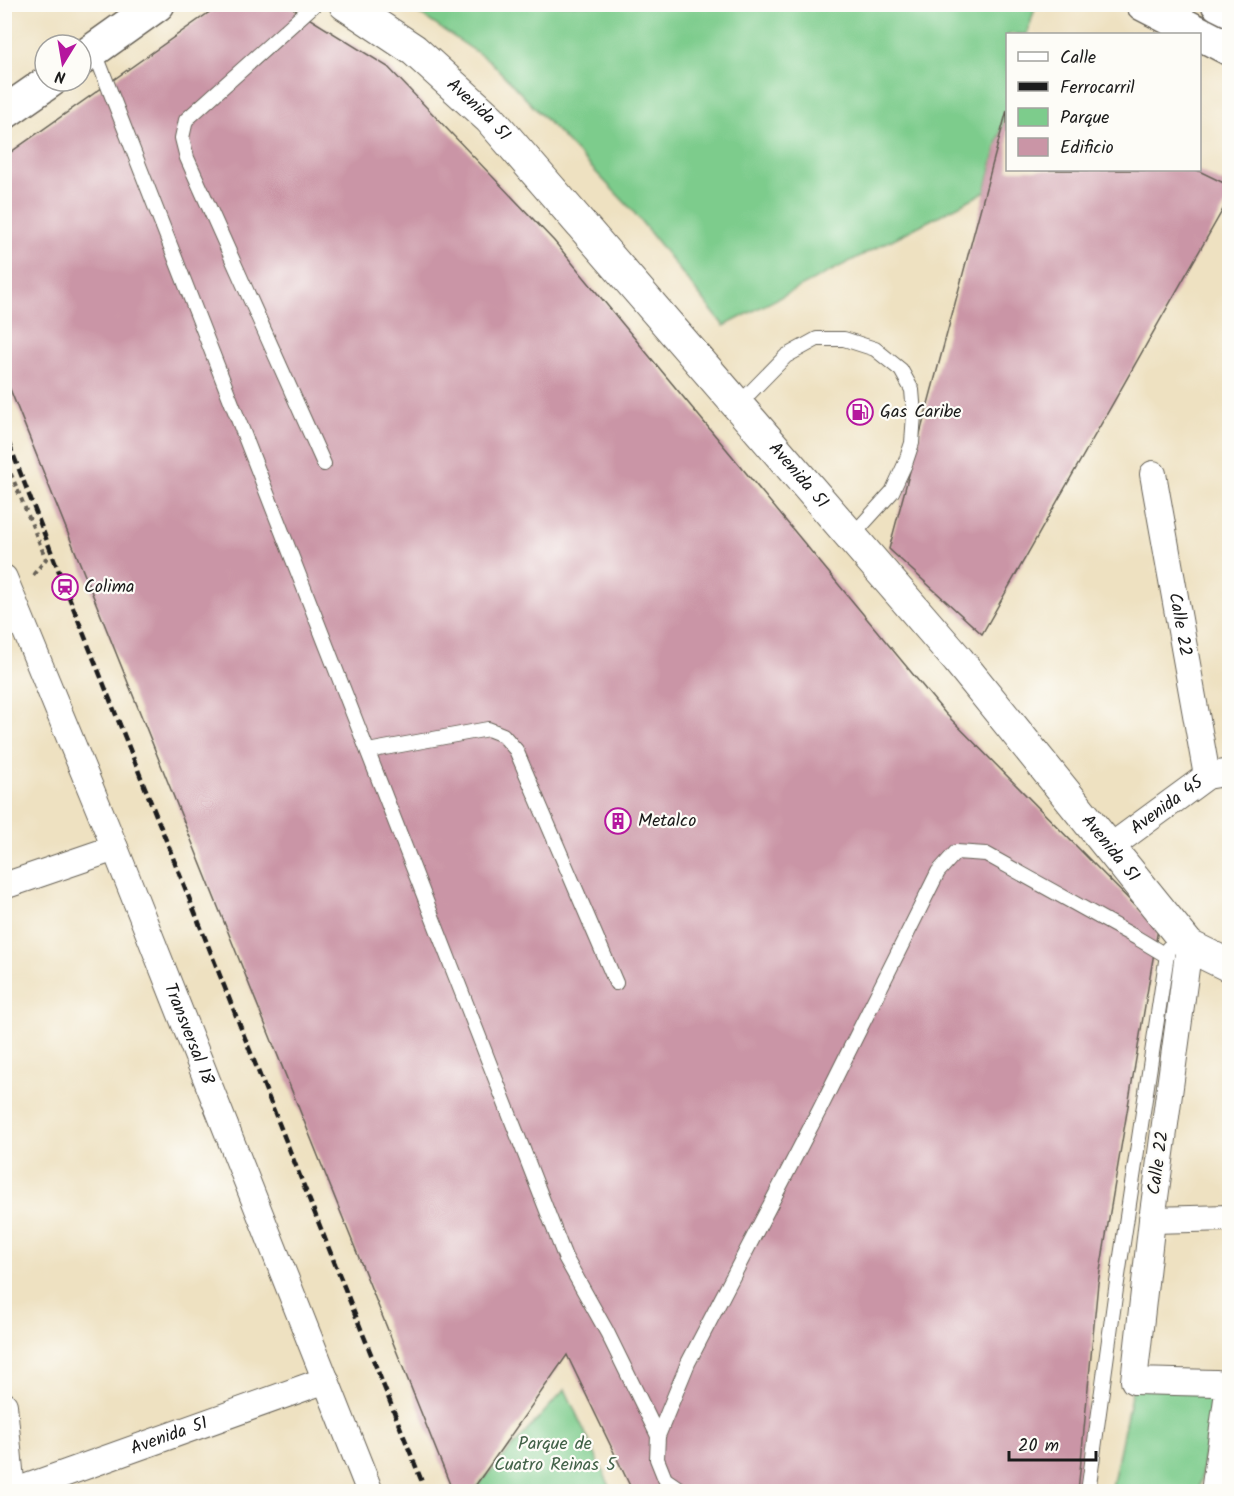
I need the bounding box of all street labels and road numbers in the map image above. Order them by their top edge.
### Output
street label: Avenida 51 [440,71,518,148]
street label: Avenida 51 [761,436,836,515]
street label: Calle 22 [1160,590,1200,659]
street label: Avenida 45 [1124,768,1211,842]
street label: Avenida 51 [1074,808,1147,889]
street label: Transversal 18 [155,979,222,1089]
street label: Calle 22 [1140,1129,1178,1197]
street label: Avenida 51 [126,1409,212,1463]

